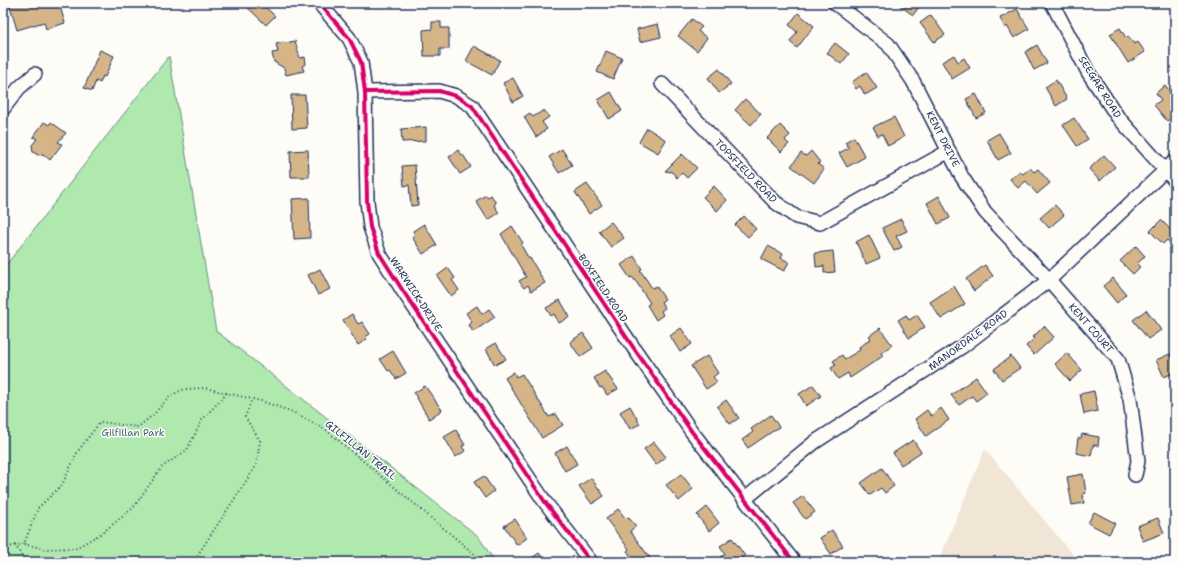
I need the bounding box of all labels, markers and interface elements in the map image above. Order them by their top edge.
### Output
street label: SEEGAR ROAD [1076,54,1124,121]
street label: KENT DRIVE [923,109,963,169]
street label: TOPSFIELD ROAD [712,136,780,206]
street label: BOXFIELD ROAD [575,251,631,325]
street label: WARWICK DRIVE [387,254,445,334]
street label: KENT COURT [1066,300,1116,356]
street label: MANORDALE ROAD [926,307,1011,373]
street label: GILFILLAN TRAIL [323,417,400,483]
park label: Gilfillan Park [101,426,165,439]

